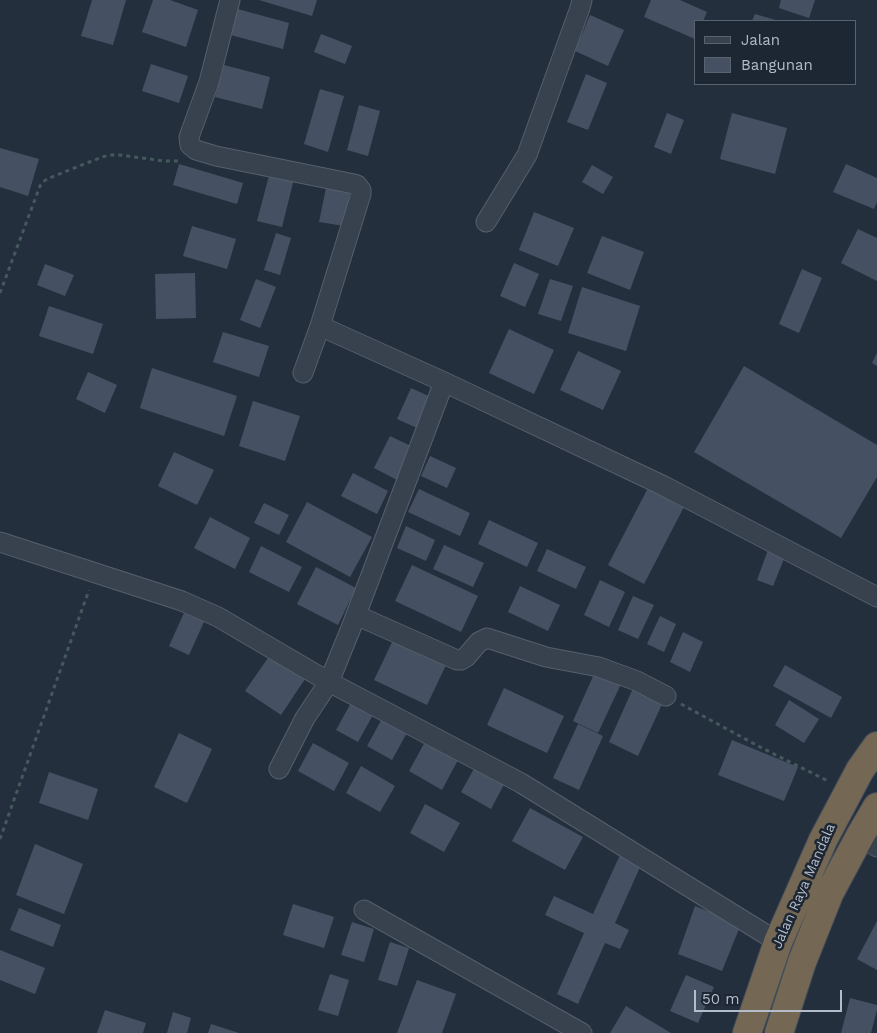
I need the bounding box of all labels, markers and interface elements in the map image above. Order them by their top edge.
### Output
legend [694,20,857,85]
text: Jalan [741,31,780,49]
text: Bangunan [741,56,813,74]
street label: Jalan Raya Mandala [769,821,839,951]
scale bar [697,980,844,1012]
text: 50 m [702,990,739,1008]

